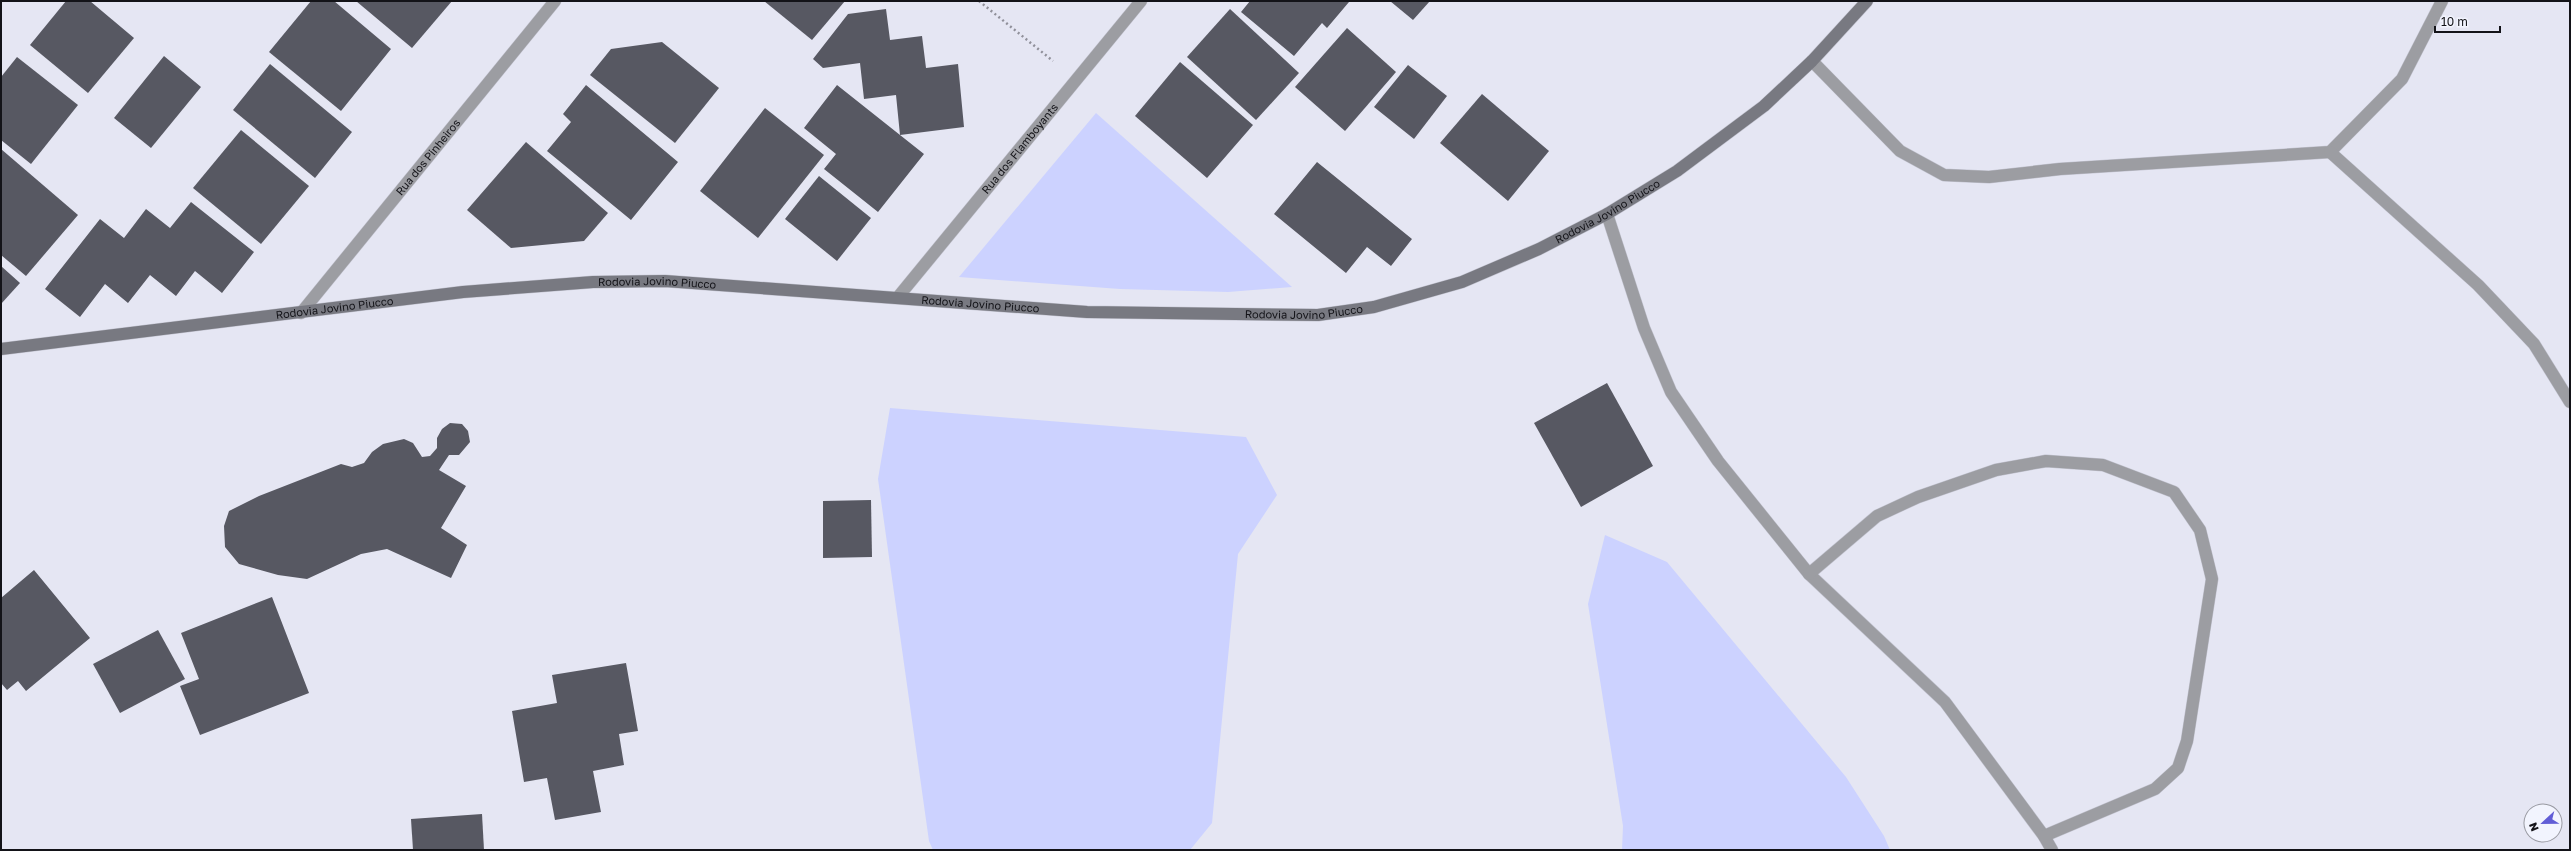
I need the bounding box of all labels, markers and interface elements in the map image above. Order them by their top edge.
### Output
scale bar [2435,8,2500,34]
text: 10 m [2441,14,2468,29]
street label: Rua dos Flamboyants [979,100,1060,196]
street label: Rua dos Pinheiros [393,116,462,198]
street label: Rodovia Jovino Piucco [1553,176,1662,246]
street label: Rodovia Jovino Piucco [598,274,717,291]
street label: Rodovia Jovino Piucco [921,293,1040,315]
street label: Rodovia Jovino Piucco [275,294,394,321]
street label: Rodovia Jovino Piucco [1245,302,1364,321]
north arrow [2523,803,2563,843]
text: N [2526,821,2541,833]

